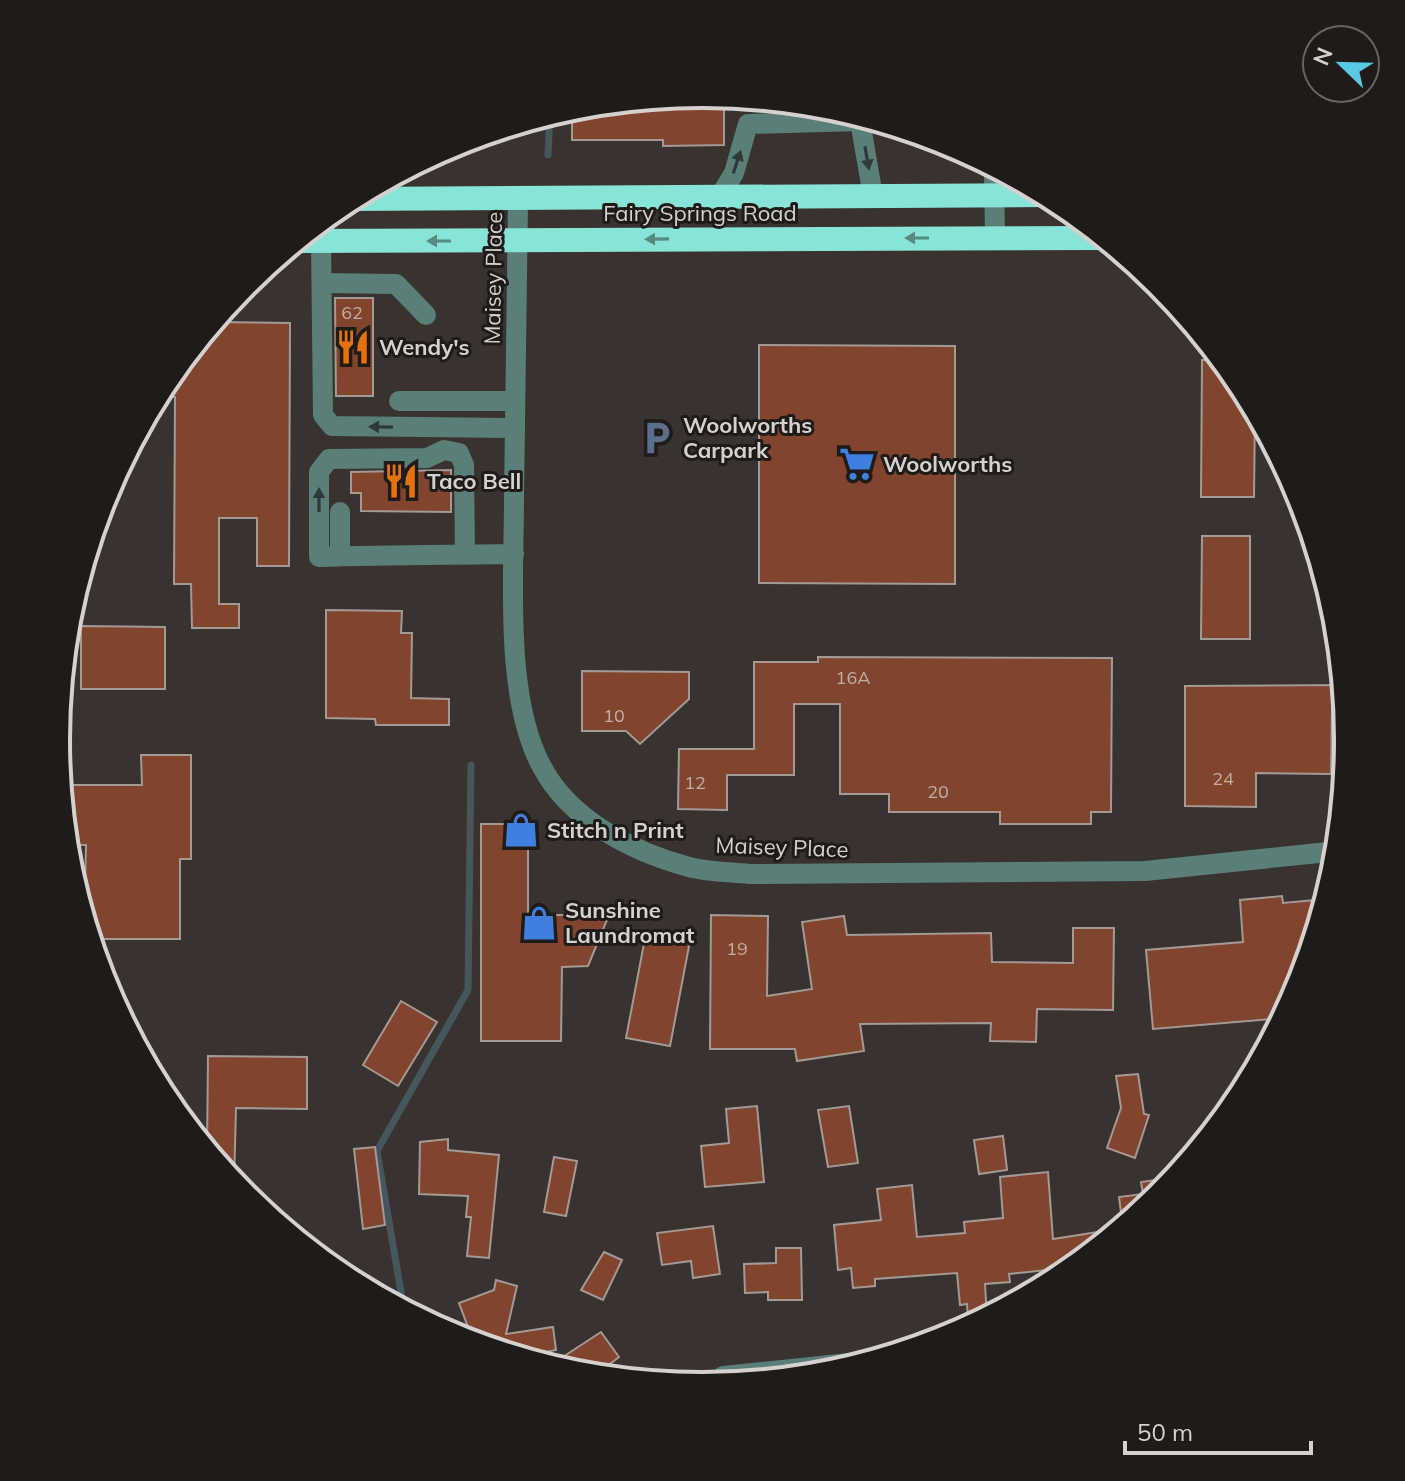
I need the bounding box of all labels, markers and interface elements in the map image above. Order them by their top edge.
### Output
north arrow [1301,24,1381,104]
text: N [1306,43,1339,69]
one-way arrow [861,146,874,171]
one-way arrow [731,150,744,174]
street label: Fairy Springs Road [603,199,797,227]
street label: Maisey Place [478,211,508,345]
one-way arrow [904,232,929,244]
one-way arrow [644,233,669,245]
one-way arrow [426,235,451,247]
house number: 62 [341,301,363,324]
restaurant icon: Wendy's [334,328,372,366]
place label: Wendy's [379,333,470,361]
place label: Woolworths Carpark [683,411,812,464]
parking icon: Woolworths Carpark [638,419,676,457]
one-way arrow [368,421,393,433]
supermarket icon: Woolworths [838,445,876,483]
place label: Woolworths [883,450,1012,478]
restaurant icon: Taco Bell [382,462,420,500]
place label: Taco Bell [427,467,521,495]
one-way arrow [313,487,325,512]
house number: 16A [836,666,870,689]
house number: 10 [603,704,625,727]
house number: 24 [1212,767,1234,790]
house number: 12 [684,771,706,794]
house number: 20 [927,780,949,803]
shop icon: Stitch n Print [502,811,540,849]
place label: Stitch n Print [547,816,684,844]
street label: Maisey Place [715,831,849,863]
place label: Sunshine Laundromat [565,896,694,949]
shop icon: Sunshine Laundromat [520,904,558,942]
house number: 19 [726,937,748,960]
scale bar [1125,1405,1311,1455]
text: 50 m [1137,1417,1193,1447]

